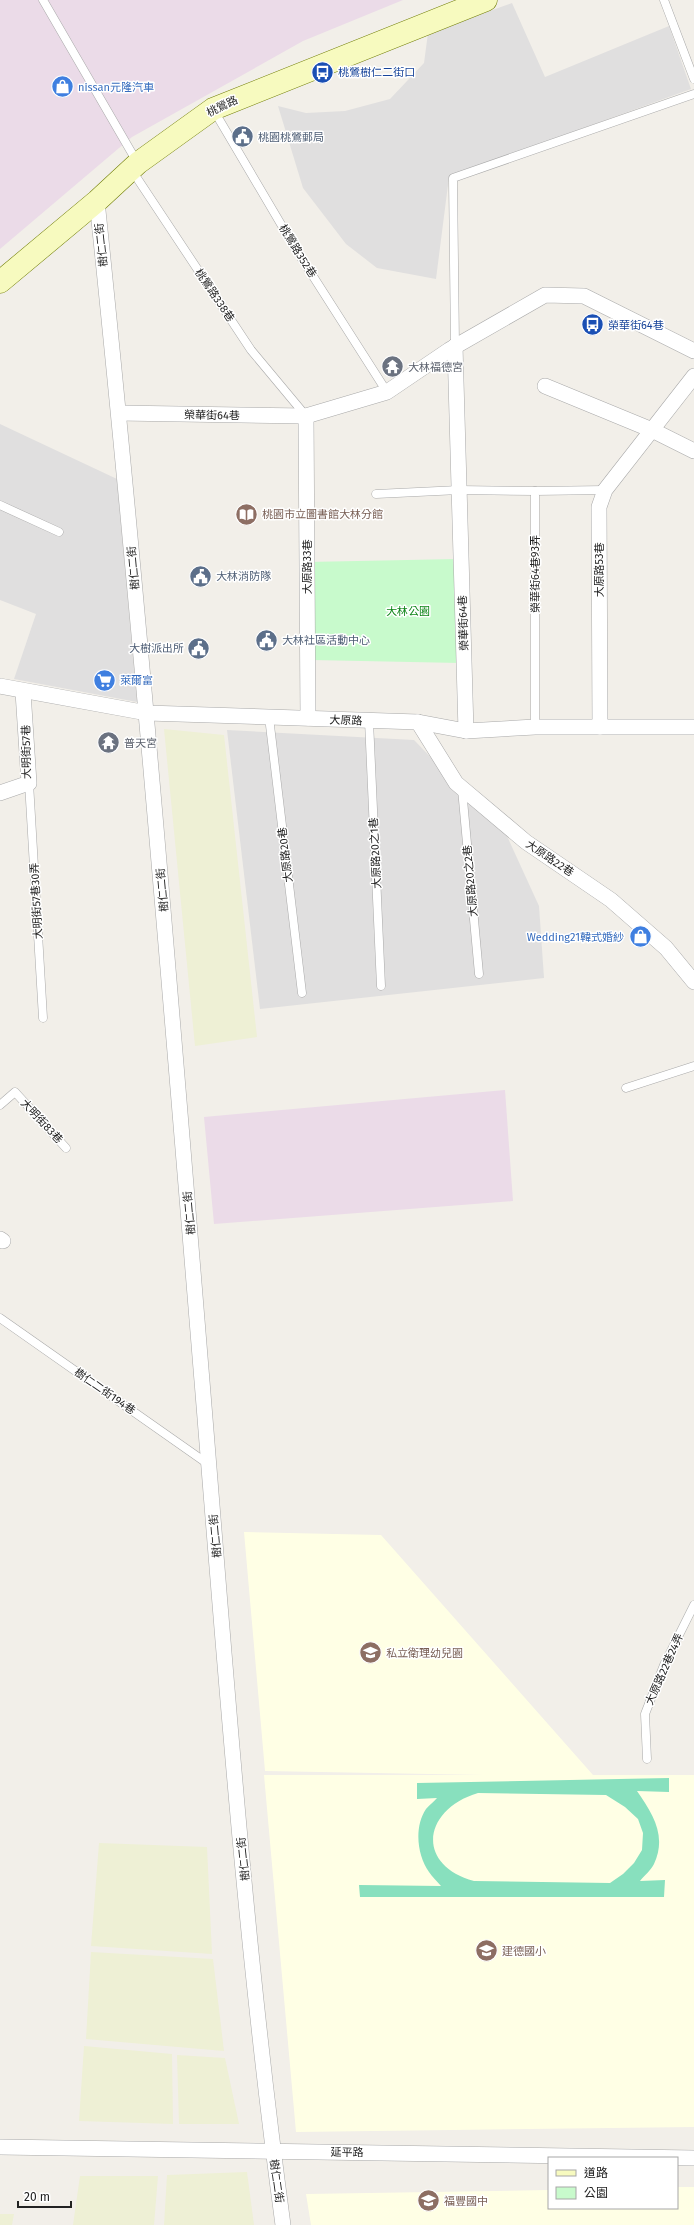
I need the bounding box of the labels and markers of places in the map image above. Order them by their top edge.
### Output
bus stop icon: 桃鶯樹仁二街口 [310,59,336,85]
place label: 桃鶯樹仁二街口 [338,66,415,79]
shop icon: nissan元隆汽車 [49,74,75,100]
place label: nissan元隆汽車 [78,81,154,94]
public building icon: 桃園桃鶯郵局 [230,124,256,150]
place label: 桃園桃鶯郵局 [258,131,324,144]
bus stop icon: 榮華街64巷 [580,312,606,338]
place label: 榮華街64巷 [608,319,664,332]
temple icon: 大林福德宮 [379,354,405,380]
place label: 大林福德宮 [408,361,463,374]
library icon: 桃園市立圖書館大林分館 [234,501,260,527]
place label: 桃園市立圖書館大林分館 [262,508,383,521]
public building icon: 大林消防隊 [188,563,214,589]
place label: 大林消防隊 [216,570,271,583]
public building icon: 大林社區活動中心 [254,627,280,653]
place label: 大林社區活動中心 [282,634,370,647]
public building icon: 大樹派出所 [186,635,212,661]
place label: 大樹派出所 [129,642,184,655]
supermarket icon: 萊爾富 [91,667,117,693]
place label: 萊爾富 [120,674,153,687]
temple icon: 普天宮 [96,730,122,756]
place label: 普天宮 [124,737,157,750]
shop icon: Wedding21韓式婚紗 [627,924,653,950]
place label: Wedding21韓式婚紗 [527,931,624,944]
school or university icon: 私立衛理幼兒園 [357,1640,383,1666]
place label: 私立衛理幼兒園 [386,1647,463,1660]
school or university icon: 建德國小 [474,1938,500,1964]
place label: 建德國小 [502,1945,546,1958]
school or university icon: 福豐國中 [415,2188,441,2214]
place label: 福豐國中 [444,2195,488,2208]

